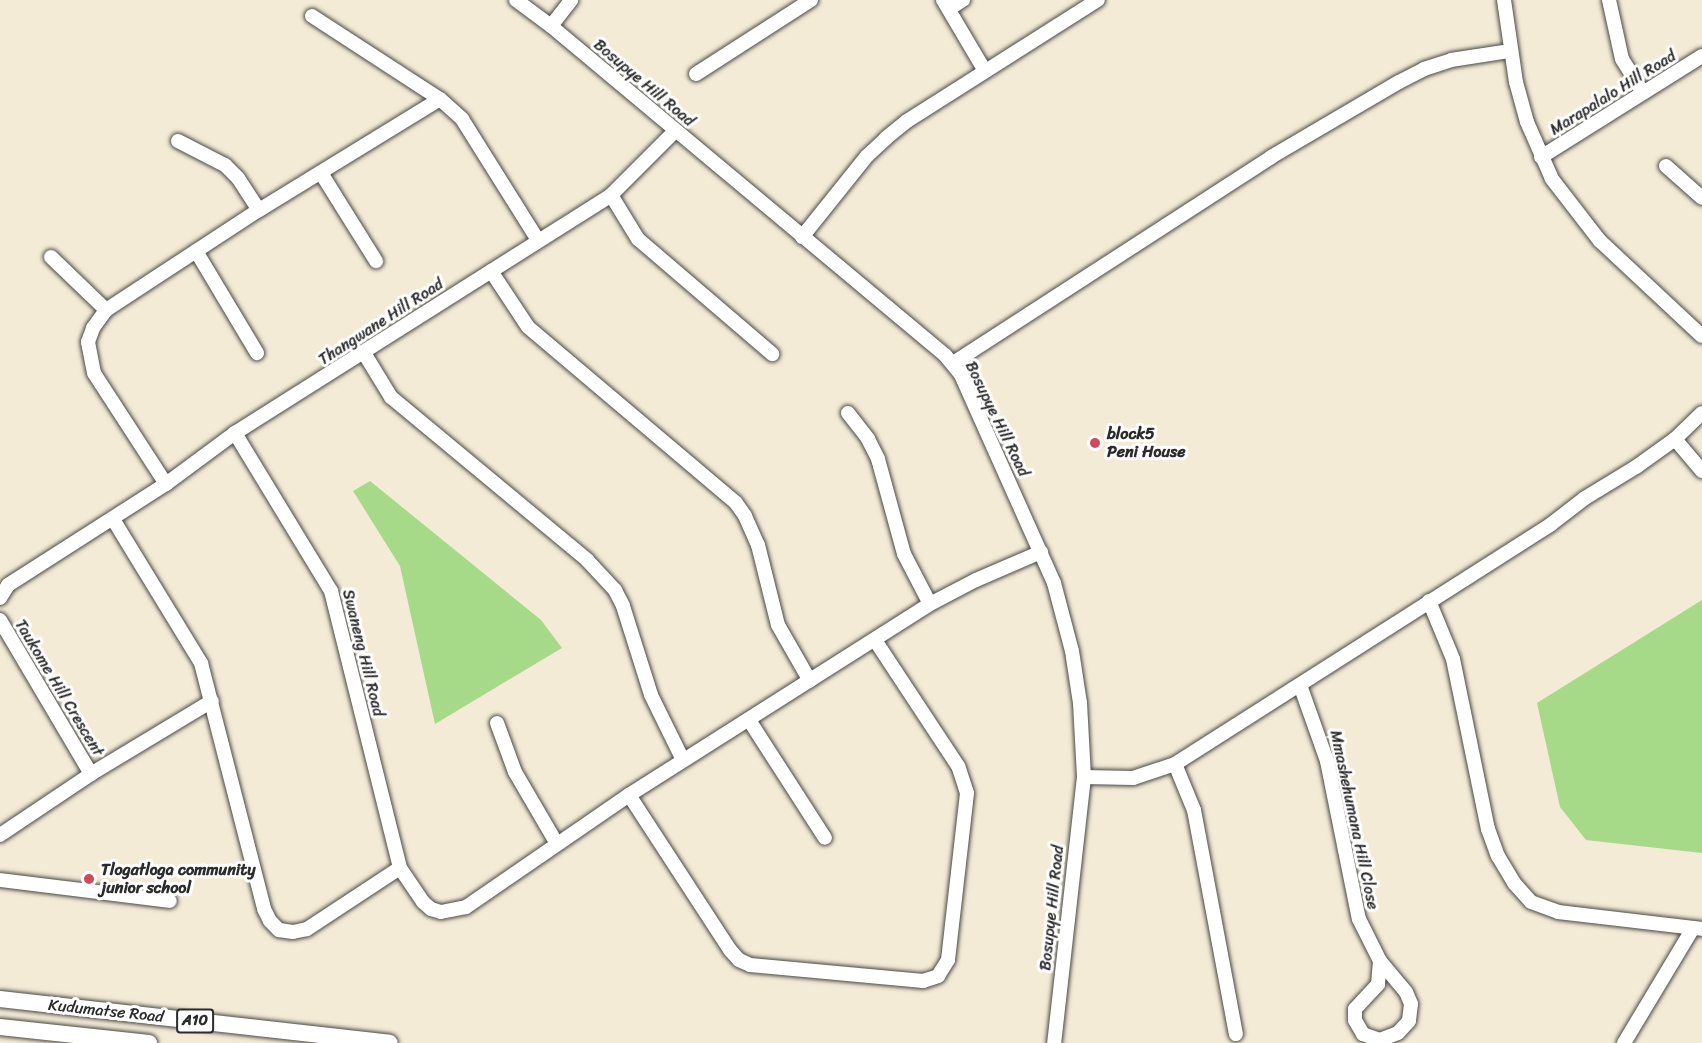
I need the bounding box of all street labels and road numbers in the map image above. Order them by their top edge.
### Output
street label: Bosupye Hill Road [590,35,698,131]
street label: Marapalalo Hill Road [1546,46,1680,140]
street label: Thangwane Hill Road [315,274,447,370]
street label: Bosupye Hill Road [961,358,1033,480]
street label: Swaneng Hill Road [338,587,388,719]
street label: Taukome Hill Crescent [10,615,108,761]
street label: Mmashehumana Hill Close [1326,729,1382,911]
street label: Bosupye Hill Road [1036,844,1068,972]
street label: Kudumatse Road [47,995,165,1027]
road number: A10 [176,1009,214,1033]

